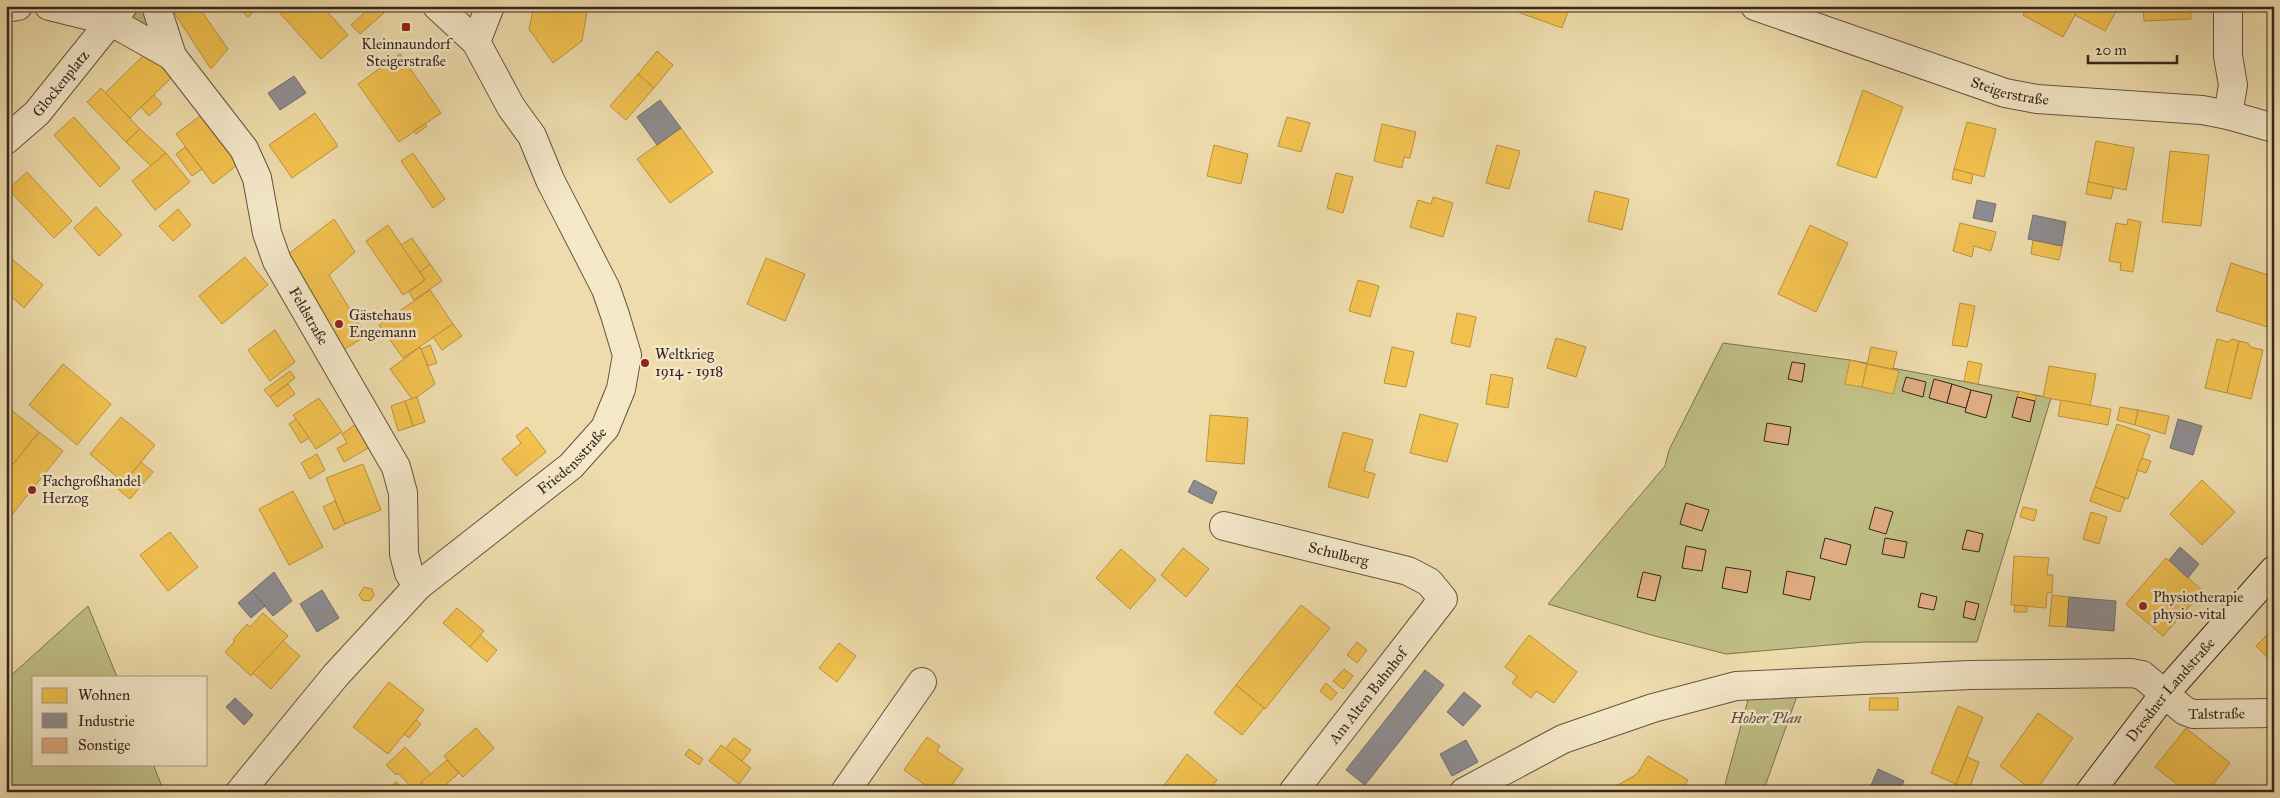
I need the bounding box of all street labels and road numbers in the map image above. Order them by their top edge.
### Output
street label: Glockenplatz [29,46,93,120]
street label: Steigerstraße [1968,73,2049,109]
street label: Feldstraße [285,284,333,348]
street label: Friedensstraße [533,423,610,498]
street label: Schulberg [1307,538,1372,570]
street label: Dresdner Landstraße [2122,634,2219,746]
street label: Am Alten Bahnhof [1324,642,1413,748]
street label: Talstraße [2188,704,2245,723]

